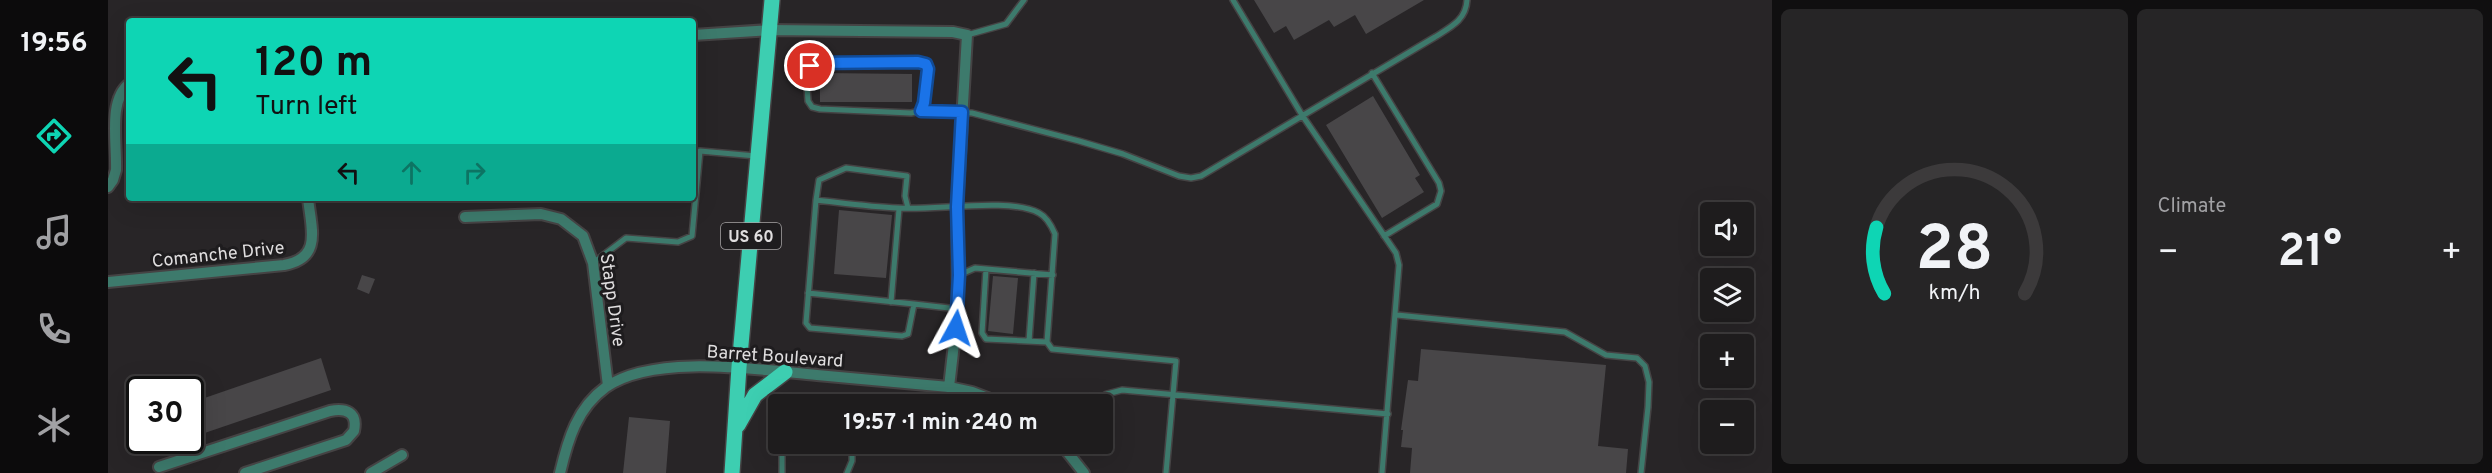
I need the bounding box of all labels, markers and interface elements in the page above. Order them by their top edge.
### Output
text: 19:56 [20,27,88,61]
text: 120 m [255,38,372,91]
pin [784,40,835,91]
icon: left [156,42,234,120]
icon: arrive [793,49,826,82]
text: Turn left [255,90,357,124]
icon: directions [33,115,75,157]
icon: left [332,156,365,189]
icon: ahead [395,156,428,189]
icon: right [458,156,491,189]
text: Climate [2158,194,2226,220]
map controls [1700,202,1754,454]
button: sound [1700,202,1754,256]
icon: music [33,211,75,253]
text: 28 [1916,213,1993,292]
road number: US 60 [721,223,781,249]
text: 21° [2278,225,2342,282]
text: − [2158,233,2179,275]
text: + [2441,233,2462,275]
street label: Comanche Drive [151,237,286,274]
street label: Stapp Drive [594,252,629,348]
button: layers [1700,268,1754,322]
text: km/h [1928,280,1980,307]
position arrow [924,296,988,360]
icon: phone [33,308,75,350]
button: + [1700,334,1754,388]
street label: Barret Boulevard [706,341,844,374]
speed limit sign: 30 [126,376,204,454]
button: − [1700,400,1754,454]
icon: climate [33,404,75,446]
text: 19:57 · 1 min · 240 m [843,410,1038,437]

